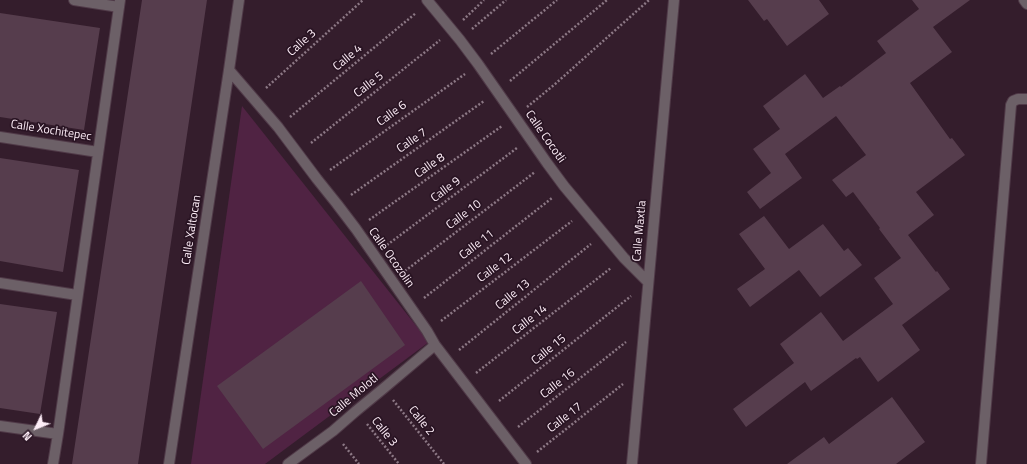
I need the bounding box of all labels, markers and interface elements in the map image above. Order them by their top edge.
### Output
street label: Calle 3 [285,26,319,60]
street label: Calle 4 [331,42,365,74]
street label: Calle 5 [351,69,387,101]
street label: Calle 6 [374,98,410,130]
street label: Calle Cocotli [522,108,568,166]
street label: Calle Xochitepec [9,117,93,145]
street label: Calle 7 [394,125,430,157]
street label: Calle 8 [412,150,448,182]
street label: Calle 9 [428,174,464,206]
street label: Calle Xaltocan [179,194,205,266]
street label: Calle 10 [444,197,484,233]
street label: Calle Maxtla [630,200,650,262]
street label: Calle Ocozolin [365,225,417,291]
street label: Calle 11 [457,227,497,263]
street label: Calle 12 [475,250,515,286]
street label: Calle 13 [493,277,533,313]
street label: Calle 14 [510,302,550,338]
street label: Calle 15 [529,332,569,368]
street label: Calle 16 [538,366,578,402]
street label: Calle Molotl [327,371,381,421]
street label: Calle 17 [545,400,585,436]
street label: Calle 2 [405,403,437,439]
north arrow [16,408,56,448]
street label: Calle 3 [368,414,400,450]
text: N [19,428,36,444]

